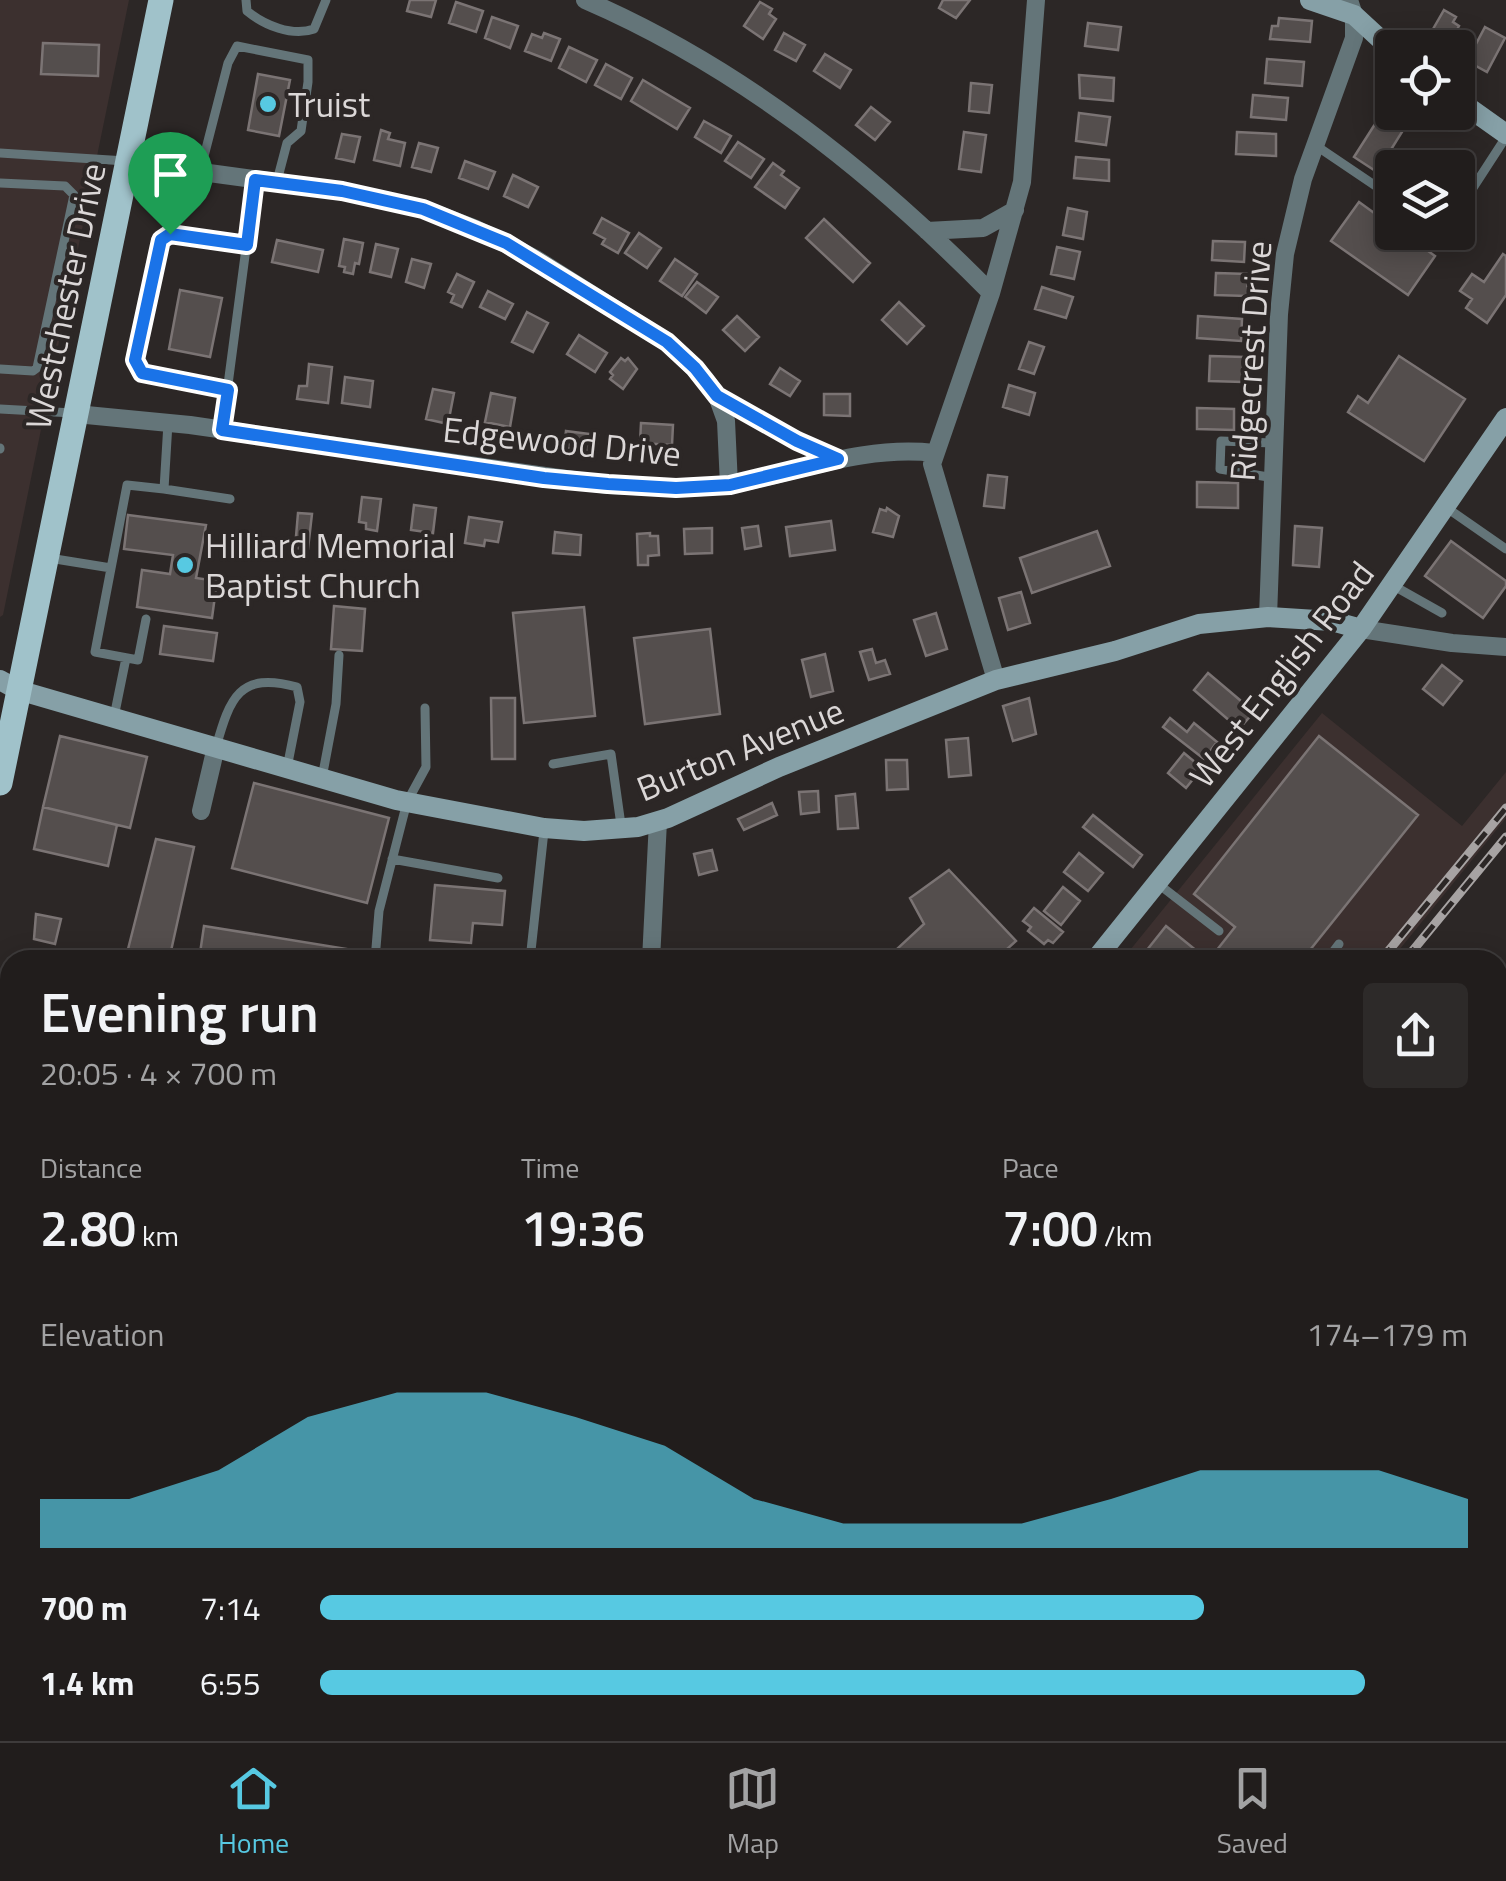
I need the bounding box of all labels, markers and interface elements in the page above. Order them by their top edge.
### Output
map controls [1375,30,1475,250]
button: locate [1375,30,1475,130]
place label: Truist [288,77,370,131]
marker: Truist [257,93,279,115]
pin [128,132,213,235]
icon: arrive [143,147,198,202]
button: layers [1375,150,1475,250]
street label: Westchester Drive [10,158,120,434]
street label: Ridgecrest Drive [1215,239,1285,483]
street label: Edgewood Drive [440,402,684,480]
place label: Hilliard Memorial Baptist Church [205,518,456,612]
street label: West English Road [1175,549,1387,799]
marker: Hilliard Memorial Baptist Church [174,554,196,576]
street label: Burton Avenue [628,683,852,815]
text: Evening run [40,970,319,1053]
button: share [1363,983,1468,1088]
text: 20:05 · 4 × 700 m [40,1049,277,1097]
text: Distance [40,1146,142,1189]
text: Time [521,1146,579,1189]
text: Pace [1002,1146,1059,1189]
text: 2.80 [40,1189,136,1265]
text: 19:36 [521,1189,645,1265]
text: 7:00 [1002,1189,1098,1265]
text: km [136,1214,179,1257]
text: /km [1098,1214,1152,1257]
text: Elevation [40,1310,164,1358]
text: 174–179 m [1306,1310,1468,1358]
text: 700 m [40,1584,128,1632]
text: 7:14 [200,1584,261,1632]
text: 1.4 km [40,1659,134,1707]
text: 6:55 [200,1659,261,1707]
tab: Home [218,1761,289,1864]
tab: Map [725,1761,780,1864]
tab: Saved [1217,1761,1288,1864]

